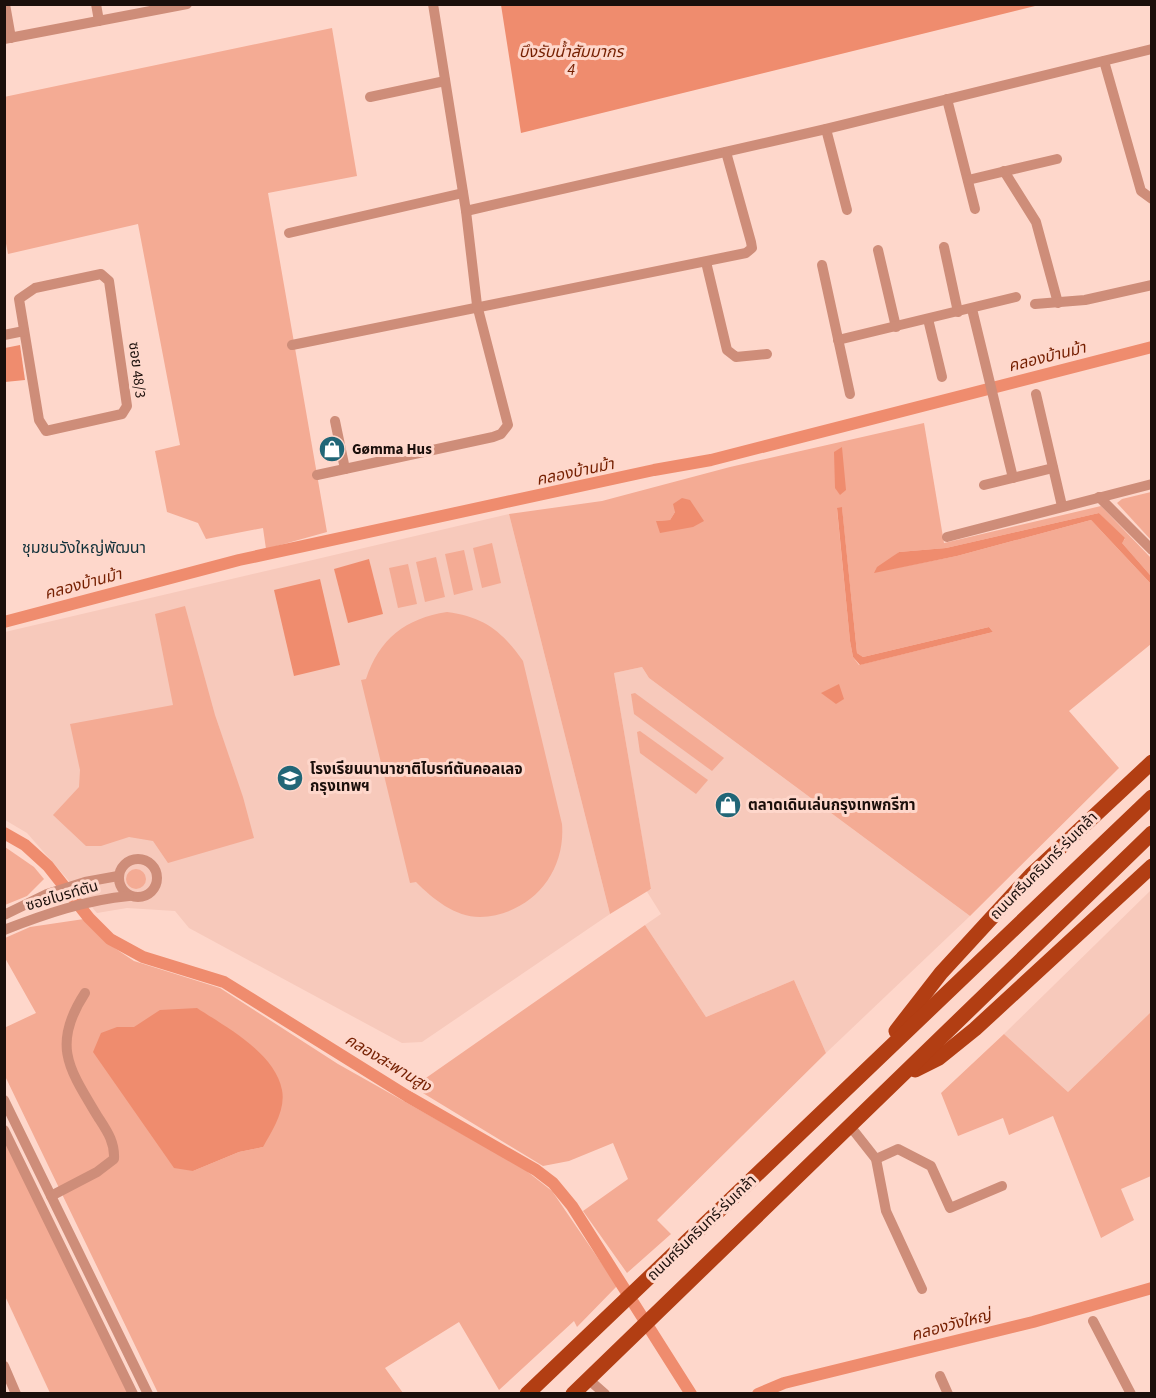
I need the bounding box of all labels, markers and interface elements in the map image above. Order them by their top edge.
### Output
water label: บึงรับน้ำสัมมากร 4 [519,40,625,81]
water label: คลองบ้านม้า [1006,336,1089,377]
street label: ซอย 48/3 [123,341,151,399]
shop icon: Gømma Hus [317,434,347,464]
place label: Gømma Hus [352,439,432,460]
water label: คลองบ้านม้า [534,453,617,491]
district label: ชุมชนวังใหญ่พัฒนา [22,537,146,559]
water label: คลองบ้านม้า [42,563,125,605]
place label: โรงเรียนนานาชาติไบรท์ตันคอลเลจ กรุงเทพฯ [310,759,523,797]
school or university icon: โรงเรียนนานาชาติไบรท์ตันคอลเลจ กรุงเทพฯ [275,763,305,793]
shop icon: ตลาดเดินเล่นกรุงเทพกรีฑา [713,790,743,820]
place label: ตลาดเดินเล่นกรุงเทพกรีฑา [748,795,916,816]
street label: ถนนศรีนครินทร์-ร่มเกล้า [985,807,1103,925]
street label: ซอยไบรท์ตัน [23,876,101,916]
water label: คลองสะพานสูง [341,1029,436,1098]
street label: ถนนศรีนครินทร์-ร่มเกล้า [643,1170,761,1286]
water label: คลองวังใหญ่ [909,1303,995,1346]

